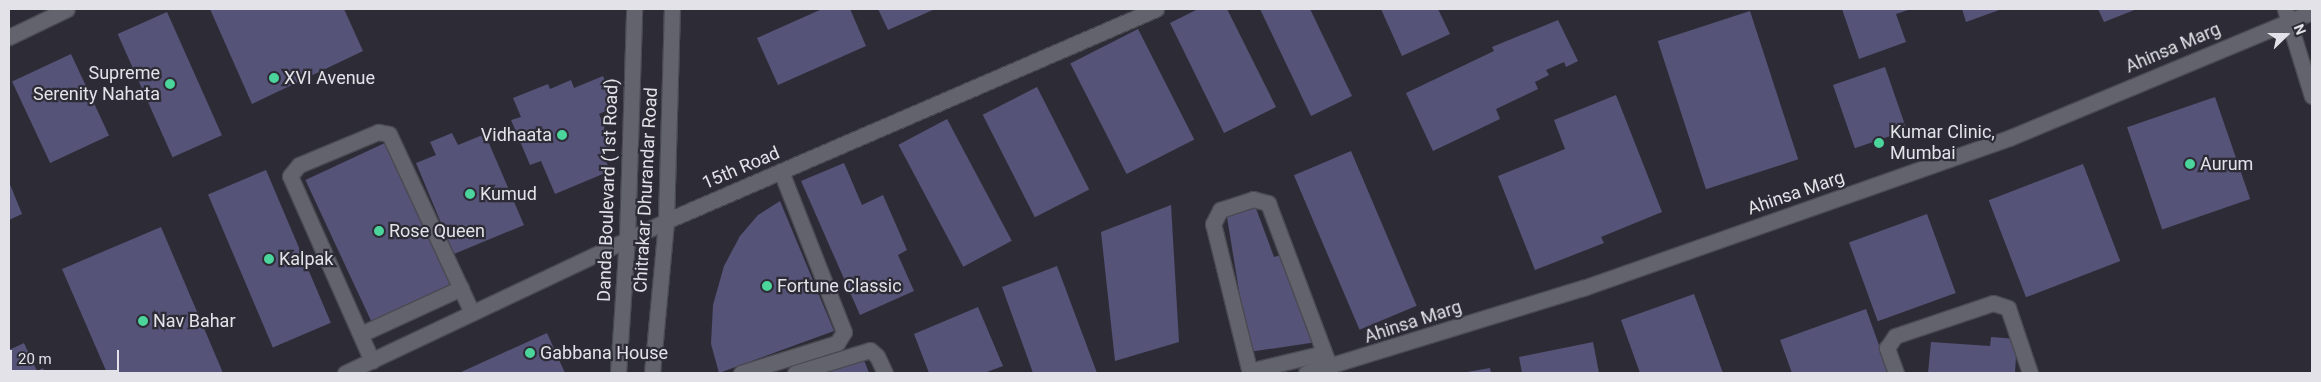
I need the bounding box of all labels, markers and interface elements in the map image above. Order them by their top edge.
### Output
north arrow [2261,10,2311,60]
street label: Ahinsa Marg [2122,18,2224,78]
text: N [2291,22,2309,37]
place label: Supreme Serenity Nahata [33,63,160,106]
place label: XVI Avenue [284,67,375,89]
marker: XVI Avenue [268,72,280,84]
marker: Supreme Serenity Nahata [164,78,176,90]
street label: Danda Boulevard (1st Road) [593,78,623,302]
street label: Chitrakar Dhurandar Road [630,87,662,293]
place label: Kumar Clinic, Mumbai [1890,122,1995,164]
place label: Vidhaata [481,124,552,146]
marker: Vidhaata [556,129,568,141]
marker: Kumar Clinic, Mumbai [1872,136,1886,150]
street label: 15th Road [699,142,783,194]
place label: Aurum [2200,153,2253,175]
marker: Aurum [2184,158,2196,170]
street label: Ahinsa Marg [1745,166,1847,220]
place label: Kumud [480,183,537,205]
marker: Kumud [464,188,476,200]
place label: Rose Queen [389,220,485,242]
marker: Rose Queen [373,225,385,237]
place label: Kalpak [279,248,333,270]
marker: Kalpak [263,253,275,265]
place label: Fortune Classic [777,275,902,297]
marker: Fortune Classic [761,280,773,292]
street label: Ahinsa Marg [1362,296,1464,348]
place label: Nav Bahar [153,310,235,332]
marker: Nav Bahar [137,315,149,327]
scale bar [12,340,121,372]
place label: Gabbana House [540,342,668,364]
marker: Gabbana House [524,347,536,359]
text: 20 m [18,350,52,368]

